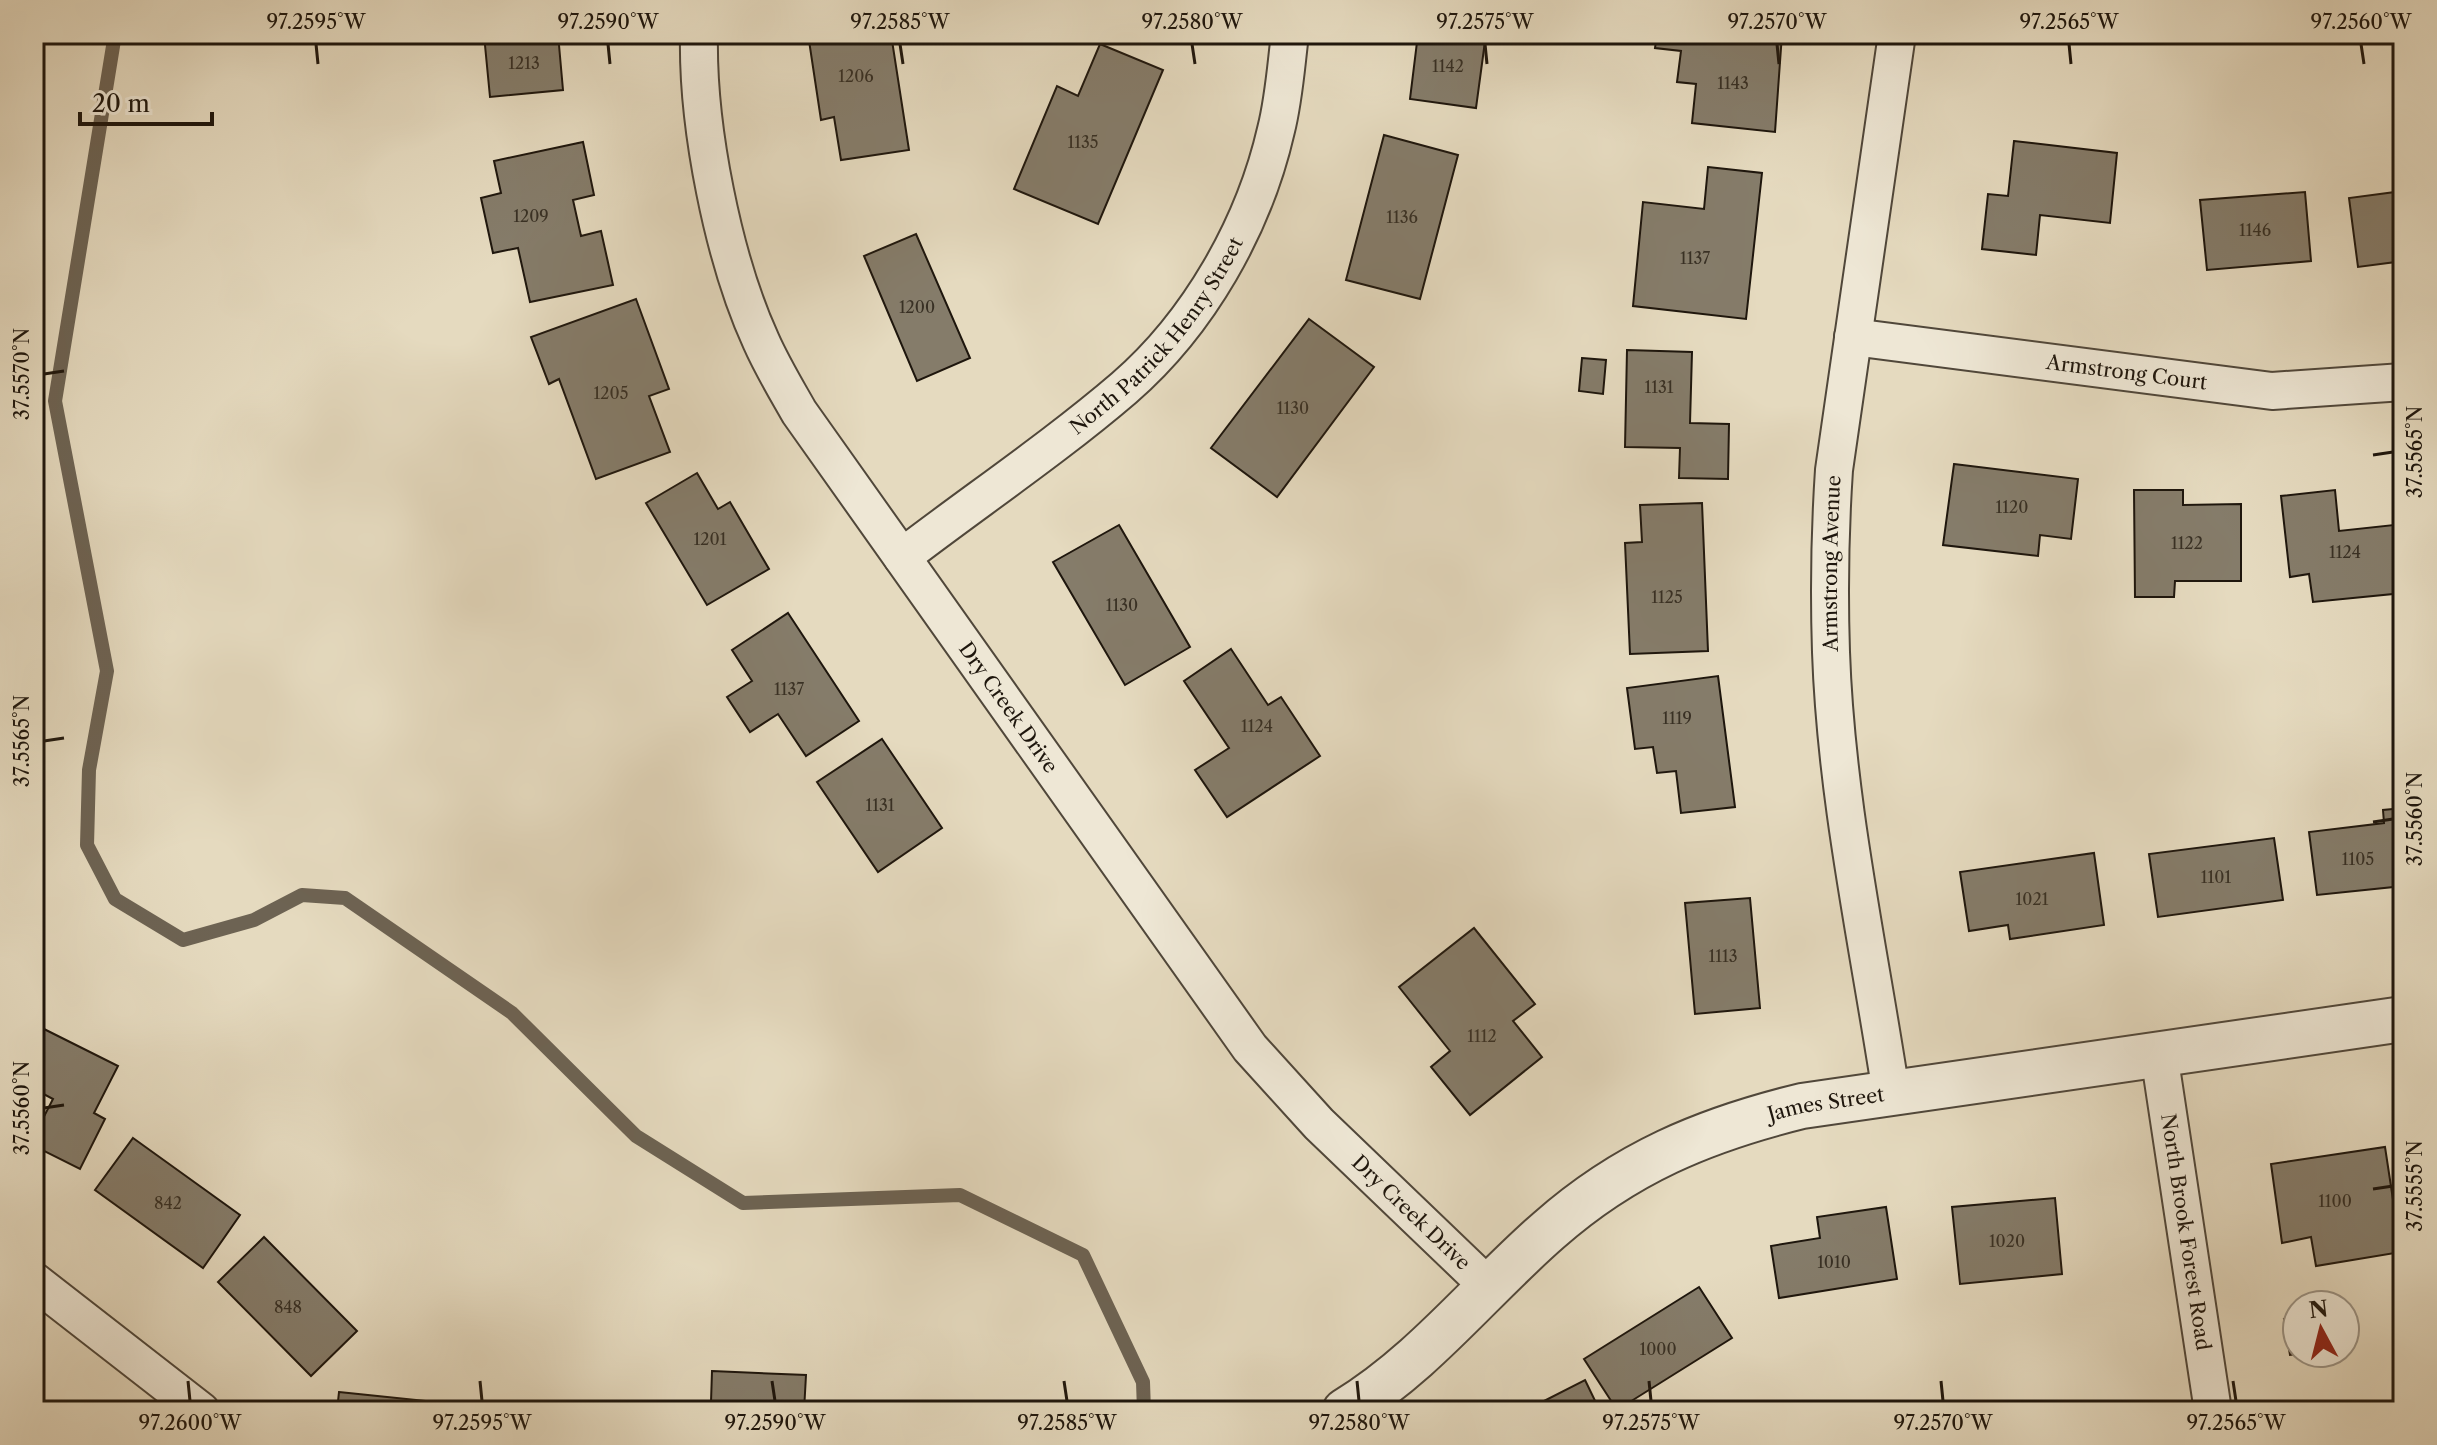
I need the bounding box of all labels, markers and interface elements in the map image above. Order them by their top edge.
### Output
text: 97.2595°W [266,10,367,34]
text: 97.2590°W [557,10,660,34]
text: 97.2585°W [850,10,951,34]
text: 97.2580°W [1141,10,1244,34]
text: 97.2575°W [1436,10,1535,34]
text: 97.2570°W [1727,10,1828,34]
text: 97.2565°W [2019,10,2120,34]
text: 97.2560°W [2310,10,2413,34]
house number: 1213 [508,53,540,73]
house number: 1142 [1432,56,1464,76]
house number: 1206 [838,66,874,86]
house number: 1143 [1717,73,1749,93]
scale bar [80,76,212,126]
text: 20 m [92,89,150,118]
house number: 1135 [1068,132,1098,152]
house number: 1209 [513,206,549,226]
house number: 1136 [1386,207,1418,227]
house number: 1146 [2239,220,2271,240]
street label: North Patrick Henry Street [1065,233,1248,439]
house number: 1137 [1680,248,1710,268]
house number: 1200 [899,297,935,317]
text: 37.5570°N [10,328,34,420]
street label: Armstrong Court [2044,350,2209,395]
house number: 1131 [1645,377,1674,397]
house number: 1205 [594,383,628,403]
house number: 1130 [1277,398,1309,418]
text: 37.5565°N [2403,406,2427,498]
street label: Armstrong Avenue [1818,474,1846,653]
house number: 1120 [1996,497,2028,517]
house number: 1201 [694,529,727,549]
house number: 1122 [2171,533,2203,553]
house number: 1124 [2329,542,2361,562]
house number: 1125 [1651,587,1683,607]
house number: 1130 [1106,595,1138,615]
street label: Dry Creek Drive [954,637,1063,778]
house number: 1137 [774,679,804,699]
text: 37.5565°N [10,695,34,787]
house number: 1119 [1662,708,1692,728]
house number: 1124 [1241,716,1273,736]
text: 37.5560°N [2403,772,2427,866]
house number: 1131 [866,795,895,815]
house number: 1105 [2342,849,2374,869]
house number: 1101 [2201,867,2231,887]
house number: 1021 [2016,889,2049,909]
house number: 1113 [1709,946,1738,966]
house number: 1112 [1467,1026,1497,1046]
text: 37.5560°N [10,1061,34,1155]
street label: James Street [1762,1082,1886,1127]
street label: North Brook Forest Road [2156,1112,2216,1352]
text: 37.5555°N [2403,1140,2427,1232]
street label: Dry Creek Drive [1347,1150,1475,1275]
house number: 1100 [2318,1191,2352,1211]
house number: 842 [154,1193,182,1213]
house number: 1020 [1989,1231,2025,1251]
house number: 1010 [1817,1252,1851,1272]
north arrow [2281,1289,2361,1369]
text: N [2307,1295,2330,1324]
house number: 848 [274,1297,302,1317]
house number: 1000 [1639,1339,1677,1359]
text: 97.2600°W [139,1411,243,1435]
text: 97.2595°W [432,1411,533,1435]
text: 97.2590°W [724,1411,827,1435]
text: 97.2585°W [1017,1411,1118,1435]
text: 97.2580°W [1308,1411,1411,1435]
text: 97.2575°W [1602,1411,1701,1435]
text: 97.2570°W [1893,1411,1994,1435]
text: 97.2565°W [2186,1411,2287,1435]

